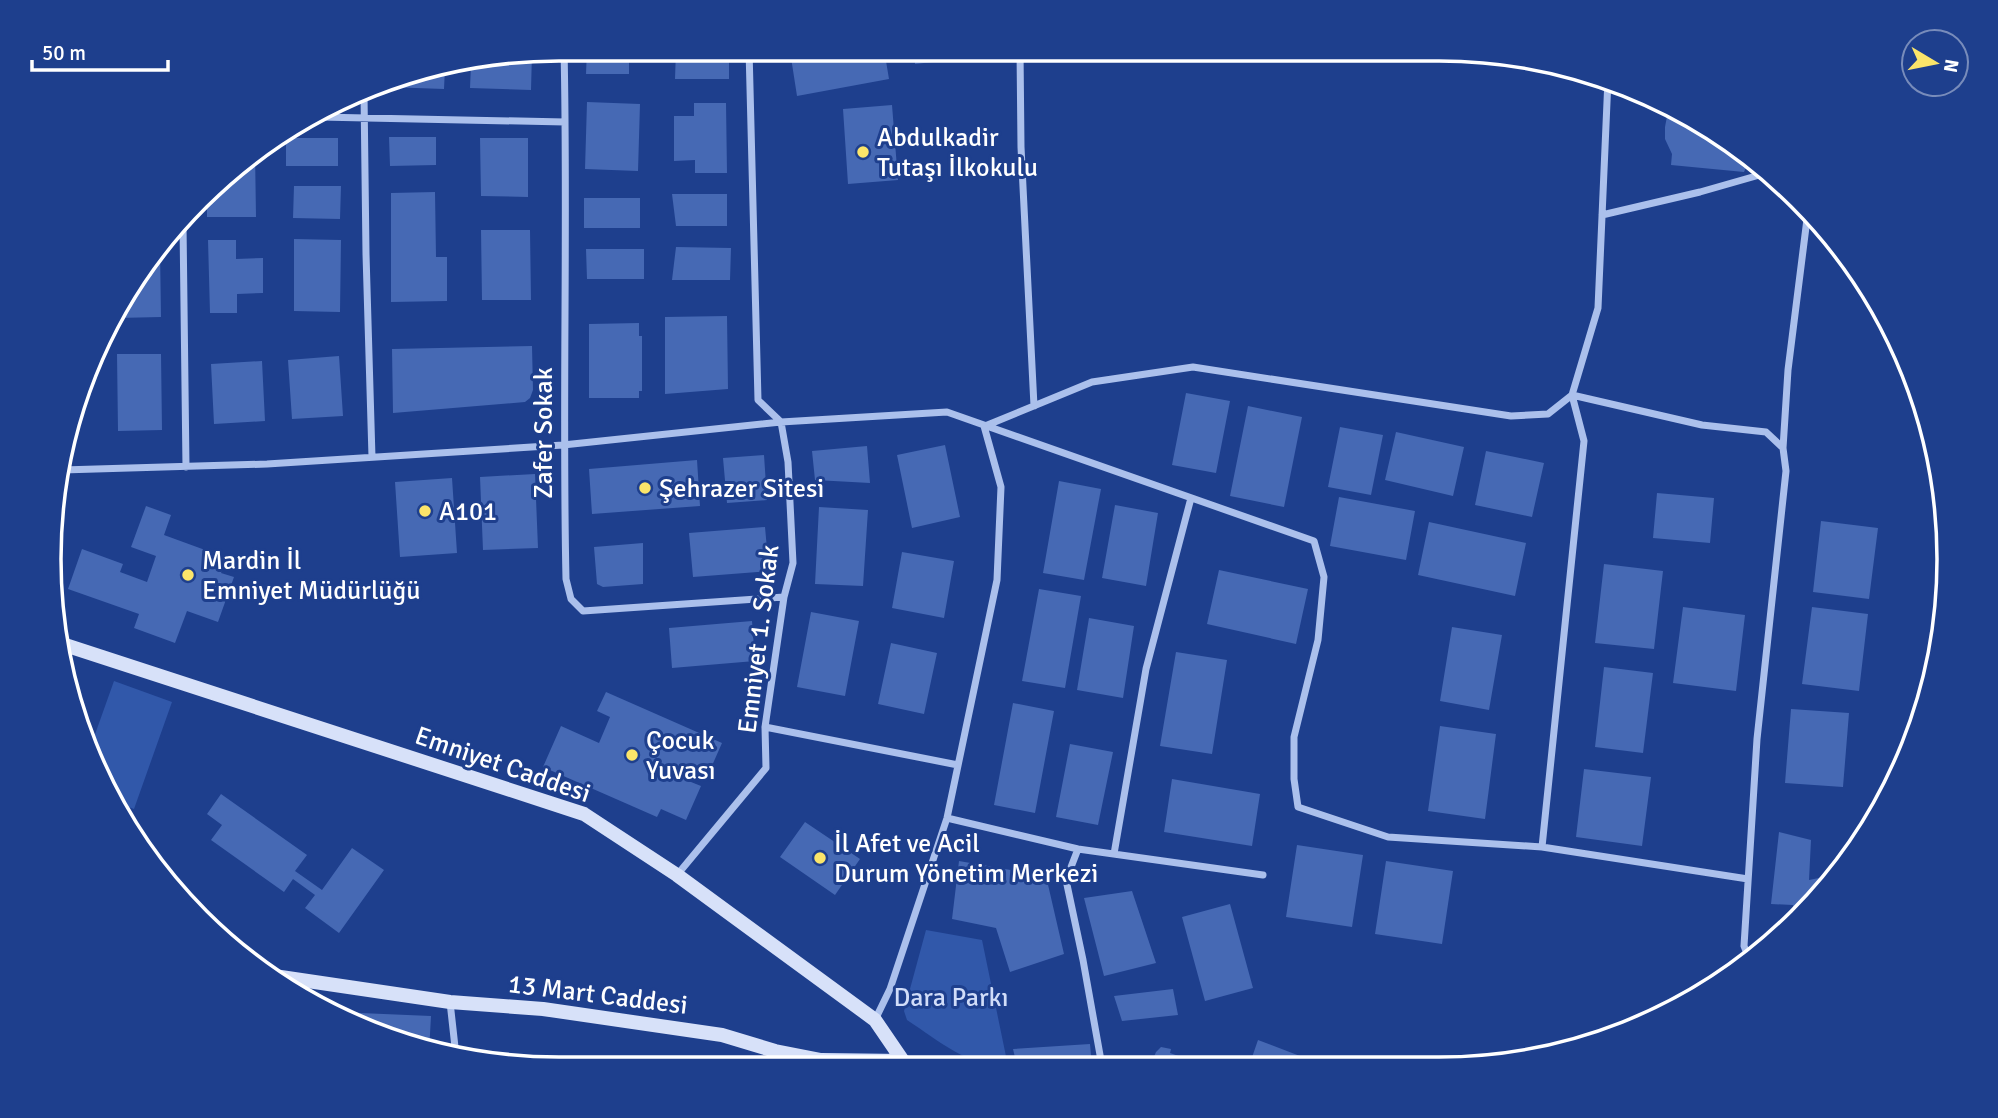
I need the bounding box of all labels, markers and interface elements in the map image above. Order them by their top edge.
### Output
scale bar [32,28,168,72]
north arrow [1900,28,1970,98]
text: 50 m [42,40,86,66]
text: N [1938,57,1964,74]
place label: Abdulkadir Tutaşı İlkokulu [877,122,1038,184]
marker: Abdulkadir Tutaşı İlkokulu [855,144,871,160]
street label: Zafer Sokak [528,367,560,499]
place label: Şehrazer Sitesi [659,473,824,505]
marker: Şehrazer Sitesi [637,480,653,496]
place label: A101 [439,496,497,528]
marker: A101 [417,503,433,519]
street label: Emniyet 1. Sokak [732,543,786,735]
place label: Mardin İl Emniyet Müdürlüğü [202,545,420,607]
marker: Mardin İl Emniyet Müdürlüğü [180,567,196,583]
street label: Emniyet Caddesi [411,720,595,810]
place label: Çocuk Yuvası [646,725,716,787]
marker: Çocuk Yuvası [624,747,640,763]
place label: İl Afet ve Acil Durum Yönetim Merkezi [834,828,1098,890]
marker: İl Afet ve Acil Durum Yönetim Merkezi [812,850,828,866]
street label: 13 Mart Caddesi [506,968,689,1022]
park label: Dara Parkı [894,982,1008,1014]

